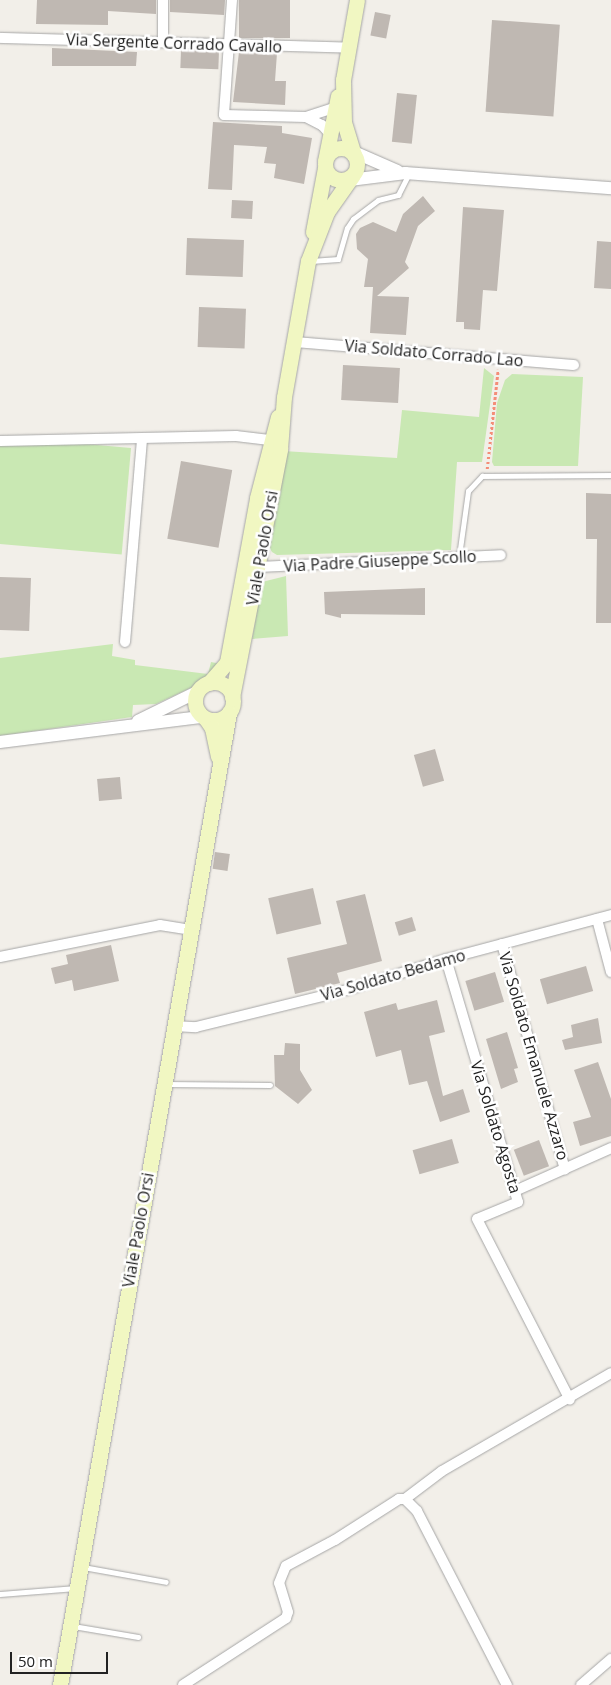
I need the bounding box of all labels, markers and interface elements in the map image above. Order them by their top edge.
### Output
street label: Via Sergente Corrado Cavallo [66,30,282,56]
street label: Via Soldato Corrado Lao [344,336,524,370]
street label: Viale Paolo Orsi [242,489,282,607]
street label: Via Padre Giuseppe Scollo [283,546,477,576]
street label: Via Soldato Bedamo [318,945,468,1005]
street label: Via Soldato Emanuele Azzaro [495,950,573,1162]
street label: Via Soldato Agosta [467,1058,525,1196]
street label: Viale Paolo Orsi [118,1171,158,1289]
scale bar [12,1642,110,1674]
text: 50 m [18,1651,53,1671]

